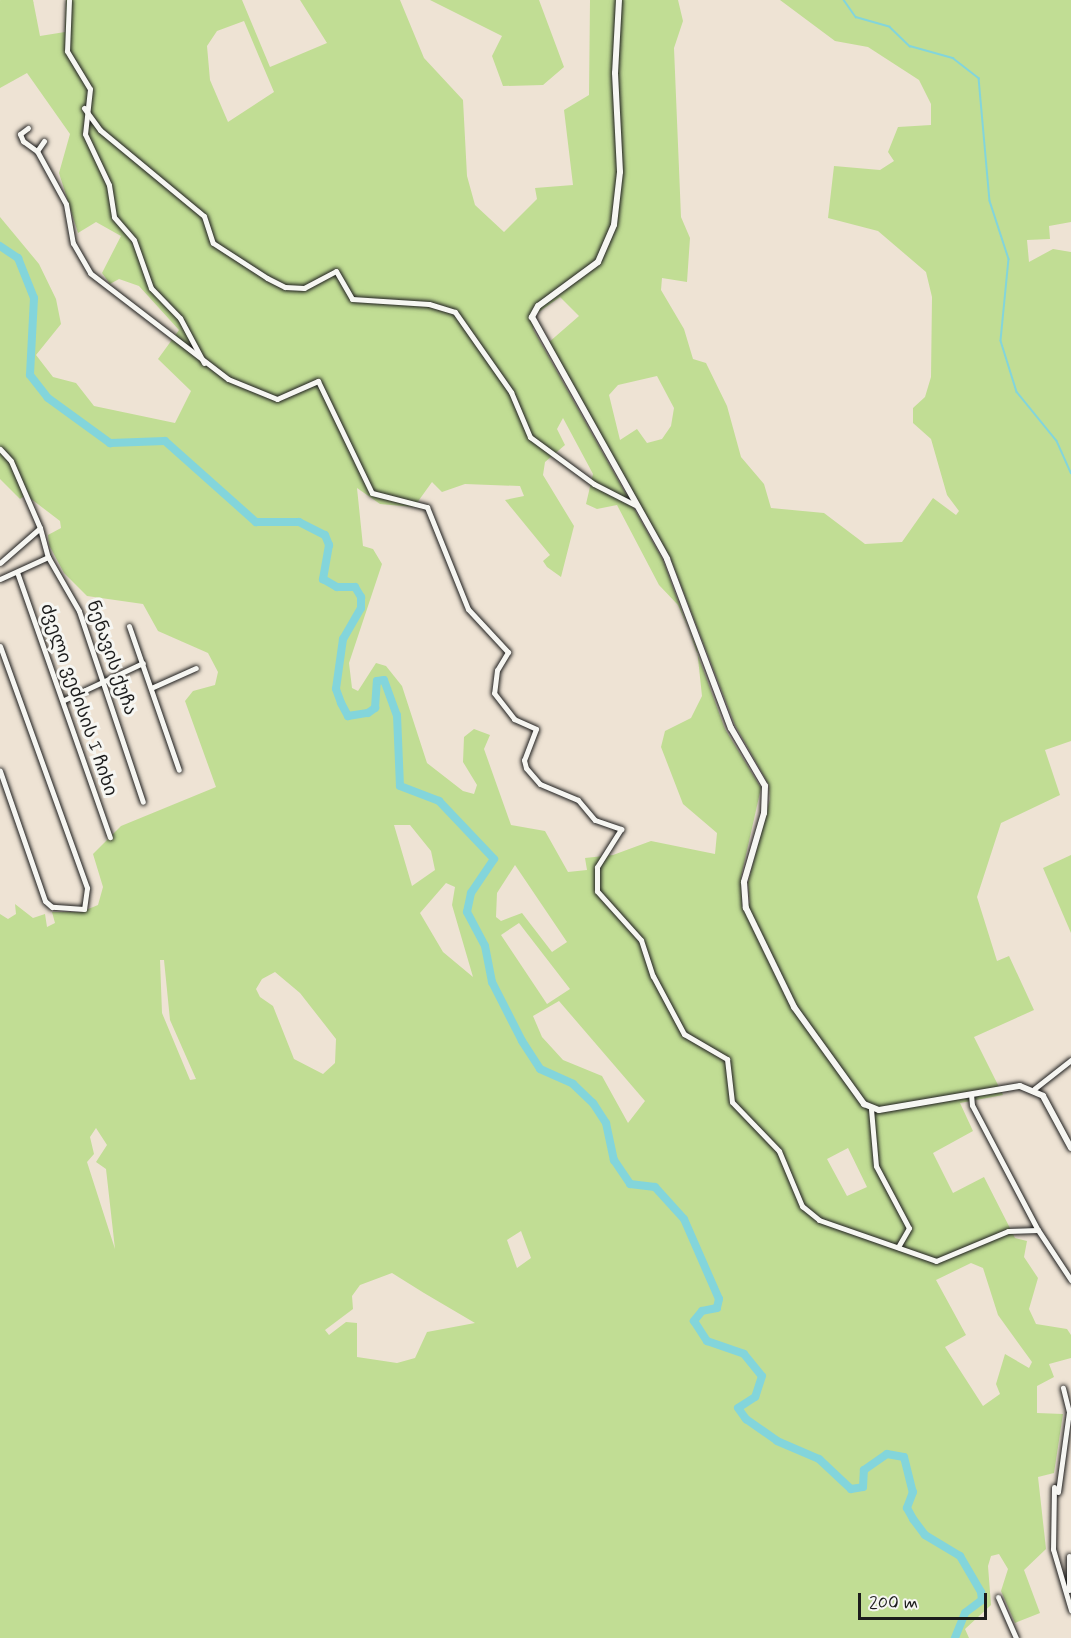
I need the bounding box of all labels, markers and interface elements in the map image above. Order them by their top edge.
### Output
street label: ნენავის ქუჩა [81,598,141,718]
street label: ძველი ვეძისის I ჩიხი [35,601,121,799]
scale bar [861,1581,990,1619]
text: 200 m [869,1591,918,1615]

